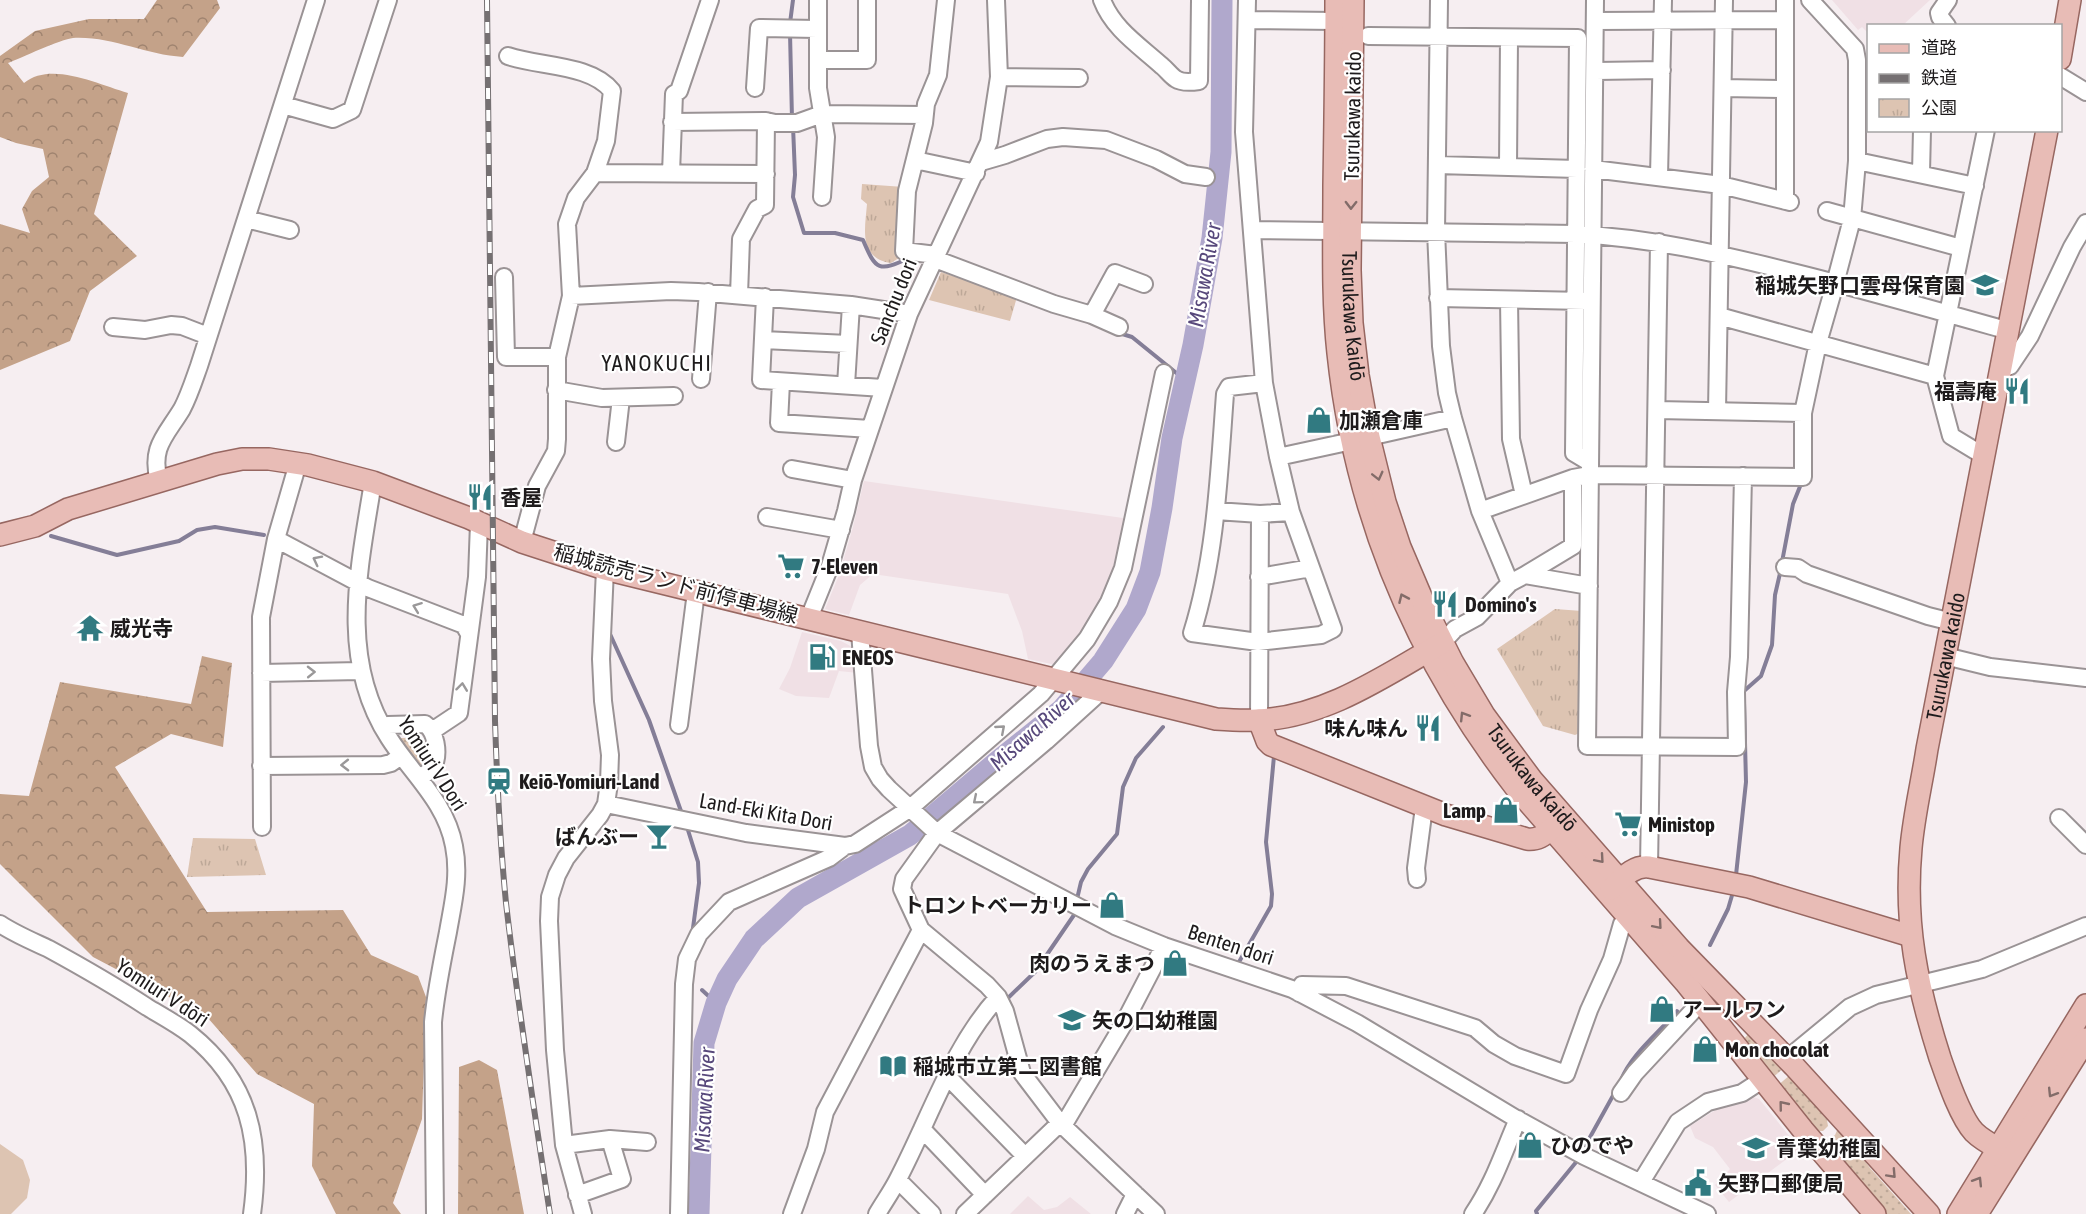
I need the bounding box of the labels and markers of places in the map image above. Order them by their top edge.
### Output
school or university icon: 稲城矢野口雲母保育園 [1970,270,2000,300]
place label: 稲城矢野口雲母保育園 [1755,273,1965,297]
restaurant icon: 福壽庵 [2002,376,2032,406]
place label: 福壽庵 [1934,379,1997,403]
shop icon: 加瀬倉庫 [1304,405,1334,435]
place label: 加瀬倉庫 [1339,408,1423,432]
restaurant icon: 香屋 [465,482,495,512]
place label: 香屋 [500,485,542,509]
supermarket icon: 7-Eleven [776,551,806,581]
place label: 7-Eleven [811,554,878,578]
restaurant icon: Domino's [1430,589,1460,619]
place label: Domino's [1465,592,1537,616]
temple icon: 威光寺 [75,613,105,643]
place label: 威光寺 [110,616,173,640]
fuel station icon: ENEOS [807,642,837,672]
place label: ENEOS [842,645,894,669]
restaurant icon: 味ん味ん [1413,713,1443,743]
place label: 味ん味ん [1324,716,1408,740]
station icon: Keiō-Yomiuri-Land [484,766,514,796]
place label: Keiō-Yomiuri-Land [519,769,659,793]
shop icon: Lamp [1491,795,1521,825]
place label: Lamp [1443,798,1486,822]
supermarket icon: Ministop [1613,809,1643,839]
place label: Ministop [1648,812,1715,836]
bar icon: ばんぶー [644,821,674,851]
place label: ばんぶー [555,824,639,848]
shop icon: トロントベーカリー [1097,890,1127,920]
place label: トロントベーカリー [903,893,1092,917]
shop icon: 肉のうえまつ [1160,948,1190,978]
place label: 肉のうえまつ [1029,951,1155,975]
shop icon: アールワン [1647,994,1677,1024]
place label: アールワン [1682,997,1786,1021]
school or university icon: 矢の口幼稚園 [1057,1005,1087,1035]
place label: 矢の口幼稚園 [1092,1008,1218,1032]
shop icon: Mon chocolat [1690,1034,1720,1064]
place label: Mon chocolat [1725,1037,1829,1061]
library icon: 稲城市立第二図書館 [878,1051,908,1081]
place label: 稲城市立第二図書館 [913,1054,1102,1078]
shop icon: ひのでや [1515,1130,1545,1160]
place label: ひのでや [1550,1133,1634,1157]
school or university icon: 青葉幼稚園 [1741,1133,1771,1163]
place label: 青葉幼稚園 [1776,1136,1881,1160]
public building icon: 矢野口郵便局 [1683,1168,1713,1198]
place label: 矢野口郵便局 [1718,1171,1844,1195]

